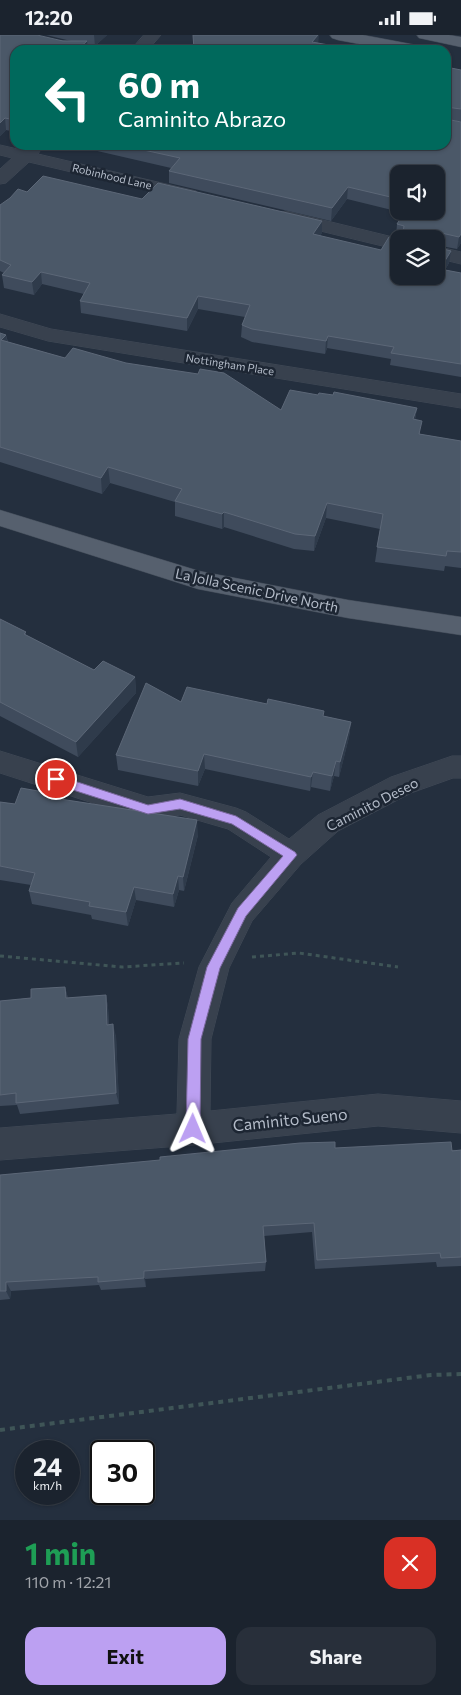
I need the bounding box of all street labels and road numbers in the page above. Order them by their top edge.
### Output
street label: Robinhood Lane [71,161,153,192]
street label: Nottingham Place [185,351,275,377]
street label: La Jolla Scenic Drive North [174,564,340,616]
street label: Caminito Deseo [323,774,421,834]
street label: Caminito Sueno [232,1104,348,1134]

